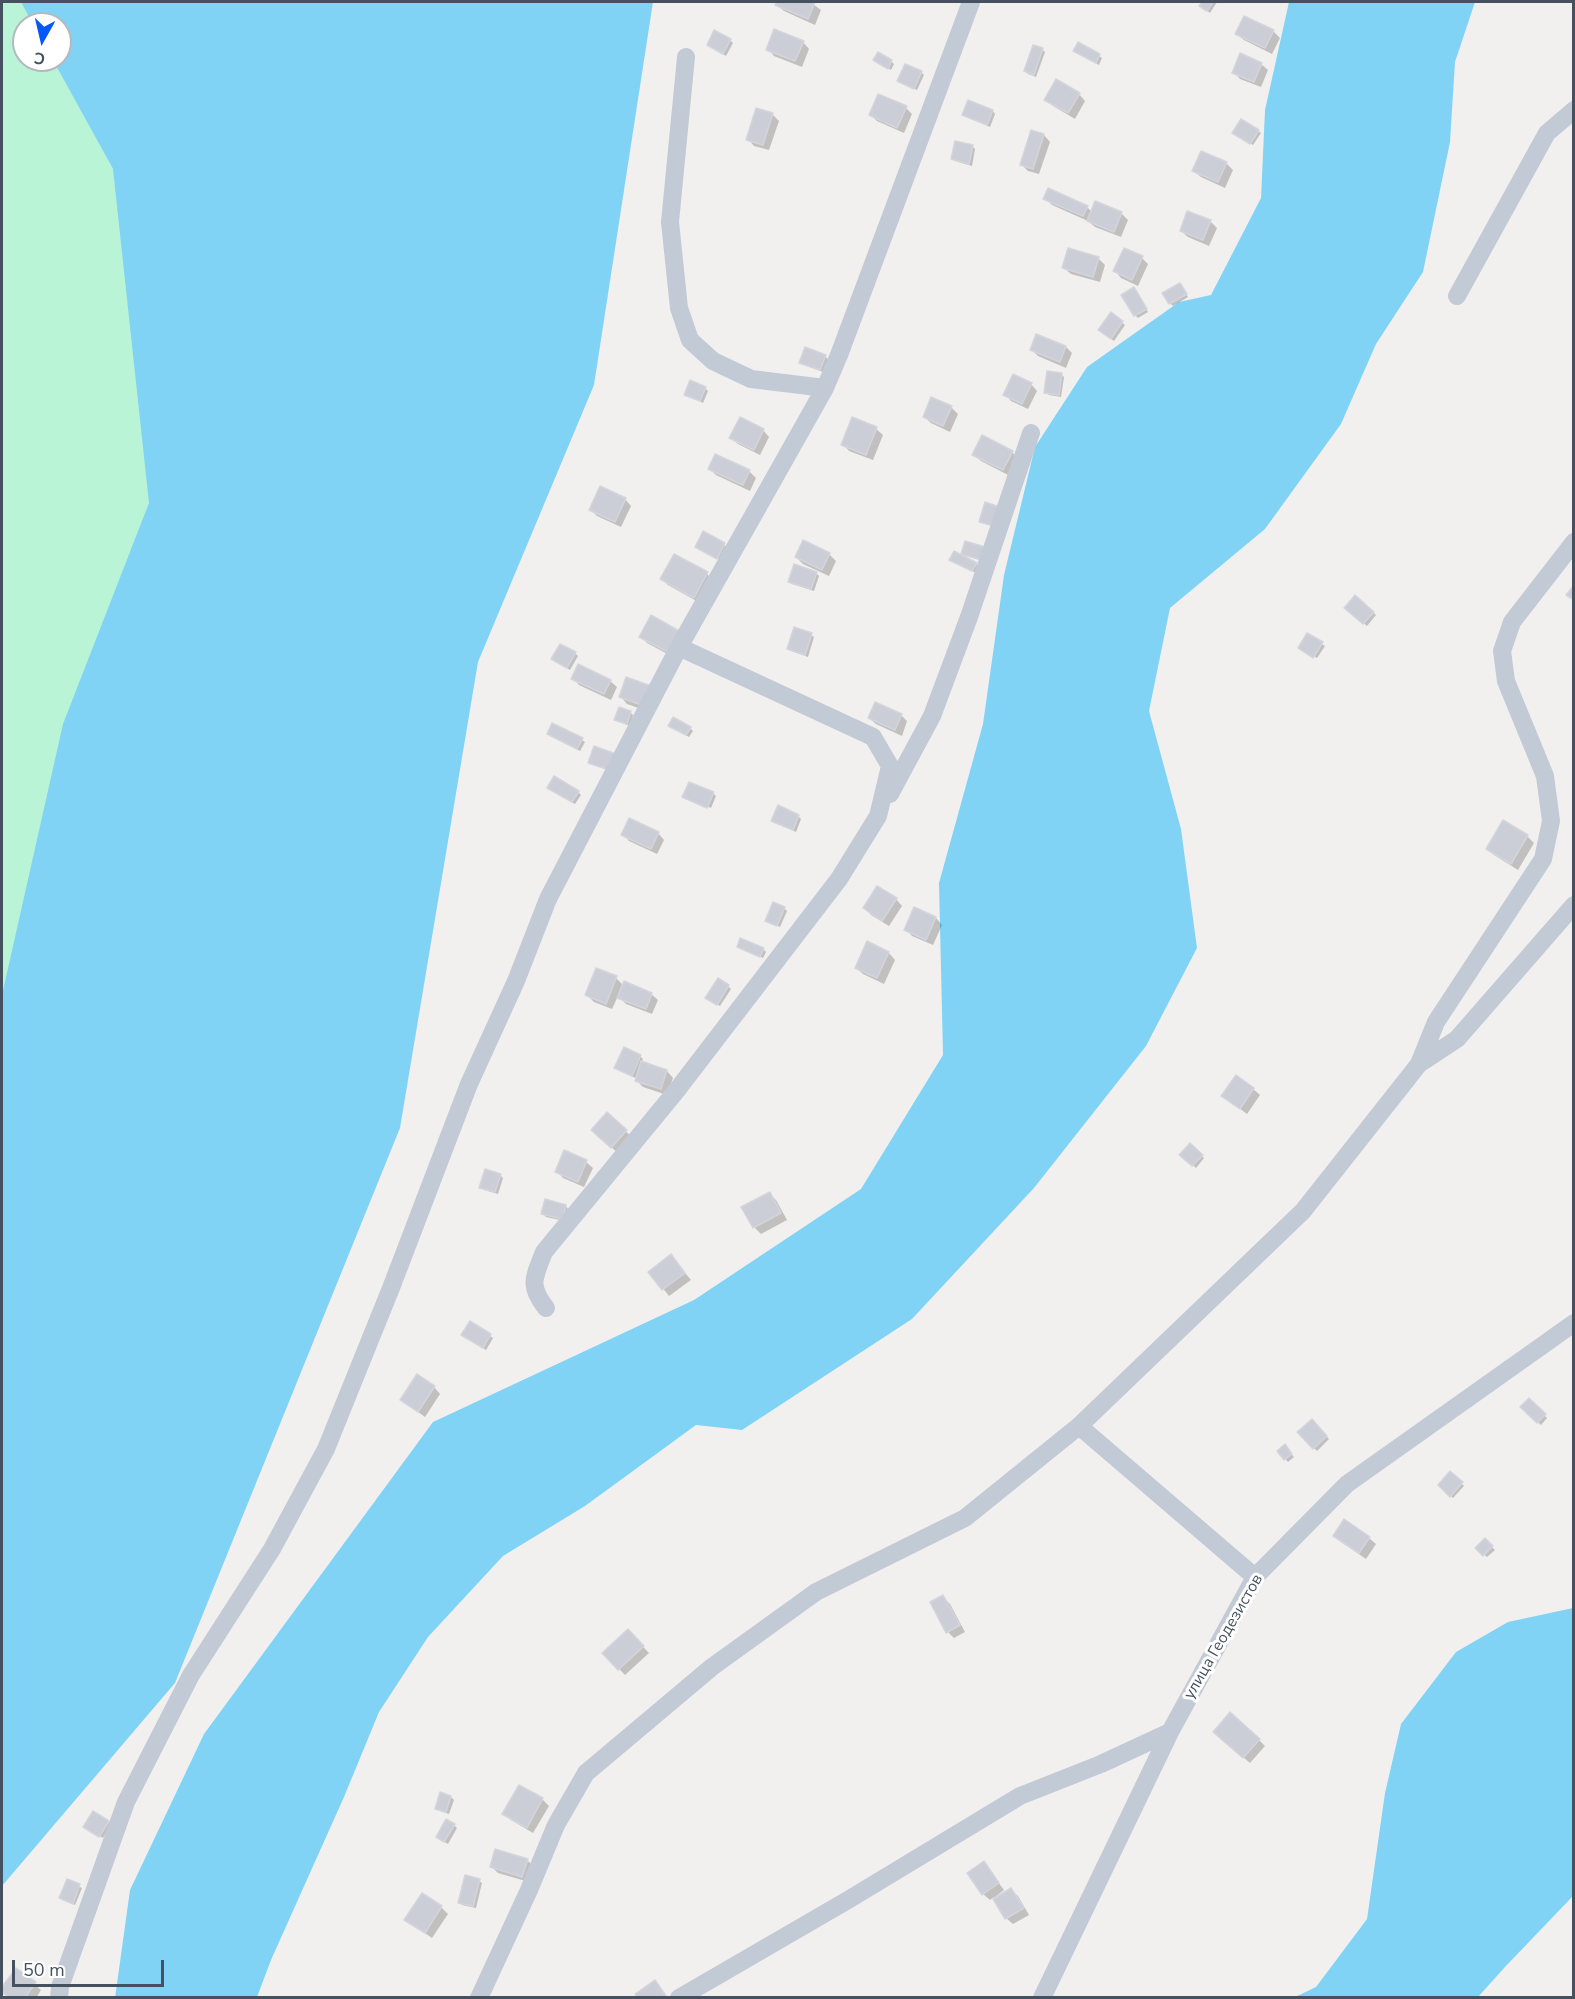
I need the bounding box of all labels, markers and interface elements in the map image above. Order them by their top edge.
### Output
north arrow [12,12,72,72]
text: С [33,46,47,69]
street label: улица Геодезистов [1180,1571,1268,1703]
scale bar [15,1948,166,1986]
text: 50 m [23,1958,65,1982]

